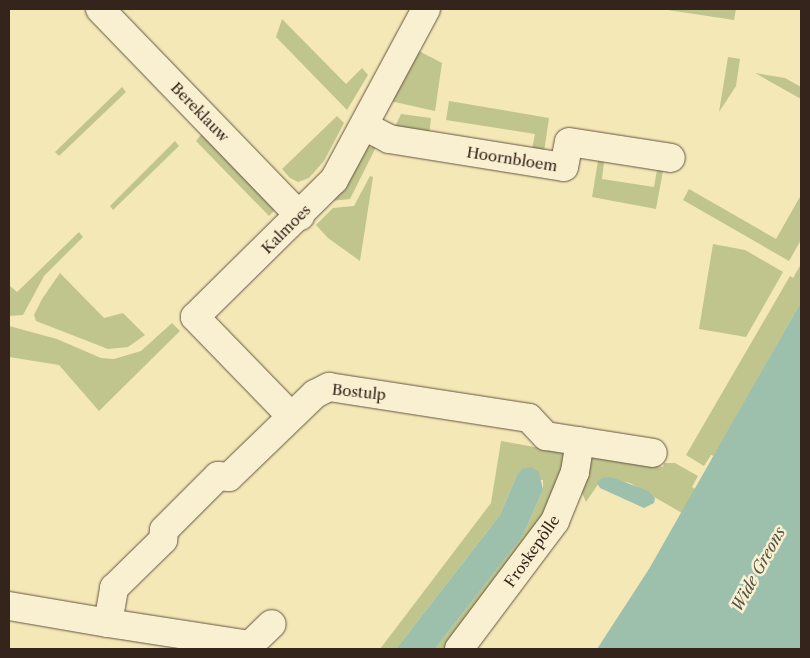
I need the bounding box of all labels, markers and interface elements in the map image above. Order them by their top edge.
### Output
street label: Bereklauw [167,78,233,146]
street label: Hoornbloem [465,143,559,175]
street label: Kalmoes [258,201,314,257]
street label: Bostulp [331,380,387,404]
street label: Froskepôlle [501,512,563,590]
water label: Wide Greons [727,523,789,615]

